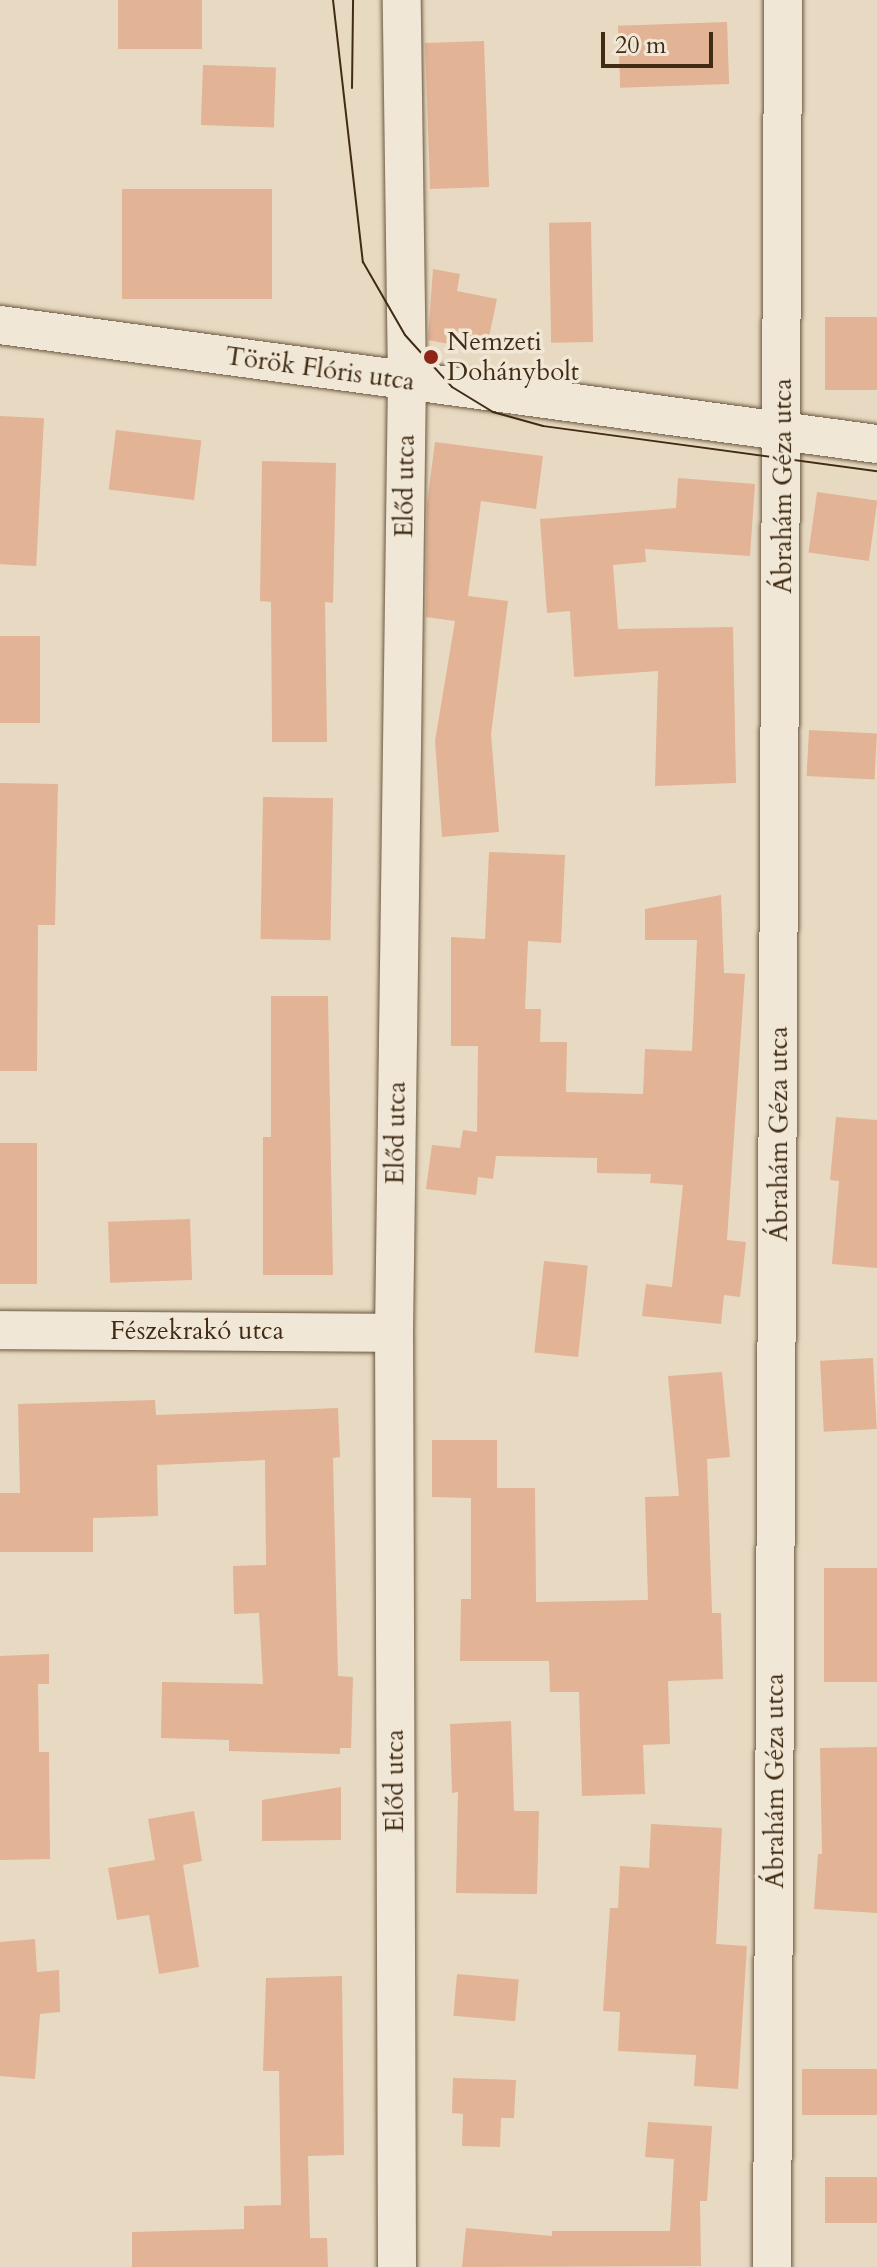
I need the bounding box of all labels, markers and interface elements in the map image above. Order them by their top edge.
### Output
scale bar [605,16,717,66]
text: 20 m [615,29,666,62]
place label: Nemzeti Dohánybolt [447,326,579,388]
street label: Török Flóris utca [223,340,417,398]
marker: Nemzeti Dohánybolt [422,348,440,366]
street label: Ábrahám Géza utca [767,378,799,594]
street label: Előd utca [389,434,421,538]
street label: Ábrahám Géza utca [763,1026,795,1242]
street label: Előd utca [380,1081,412,1185]
street label: Fészekrakó utca [110,1315,284,1347]
street label: Ábrahám Géza utca [759,1673,791,1889]
street label: Előd utca [379,1729,411,1833]

